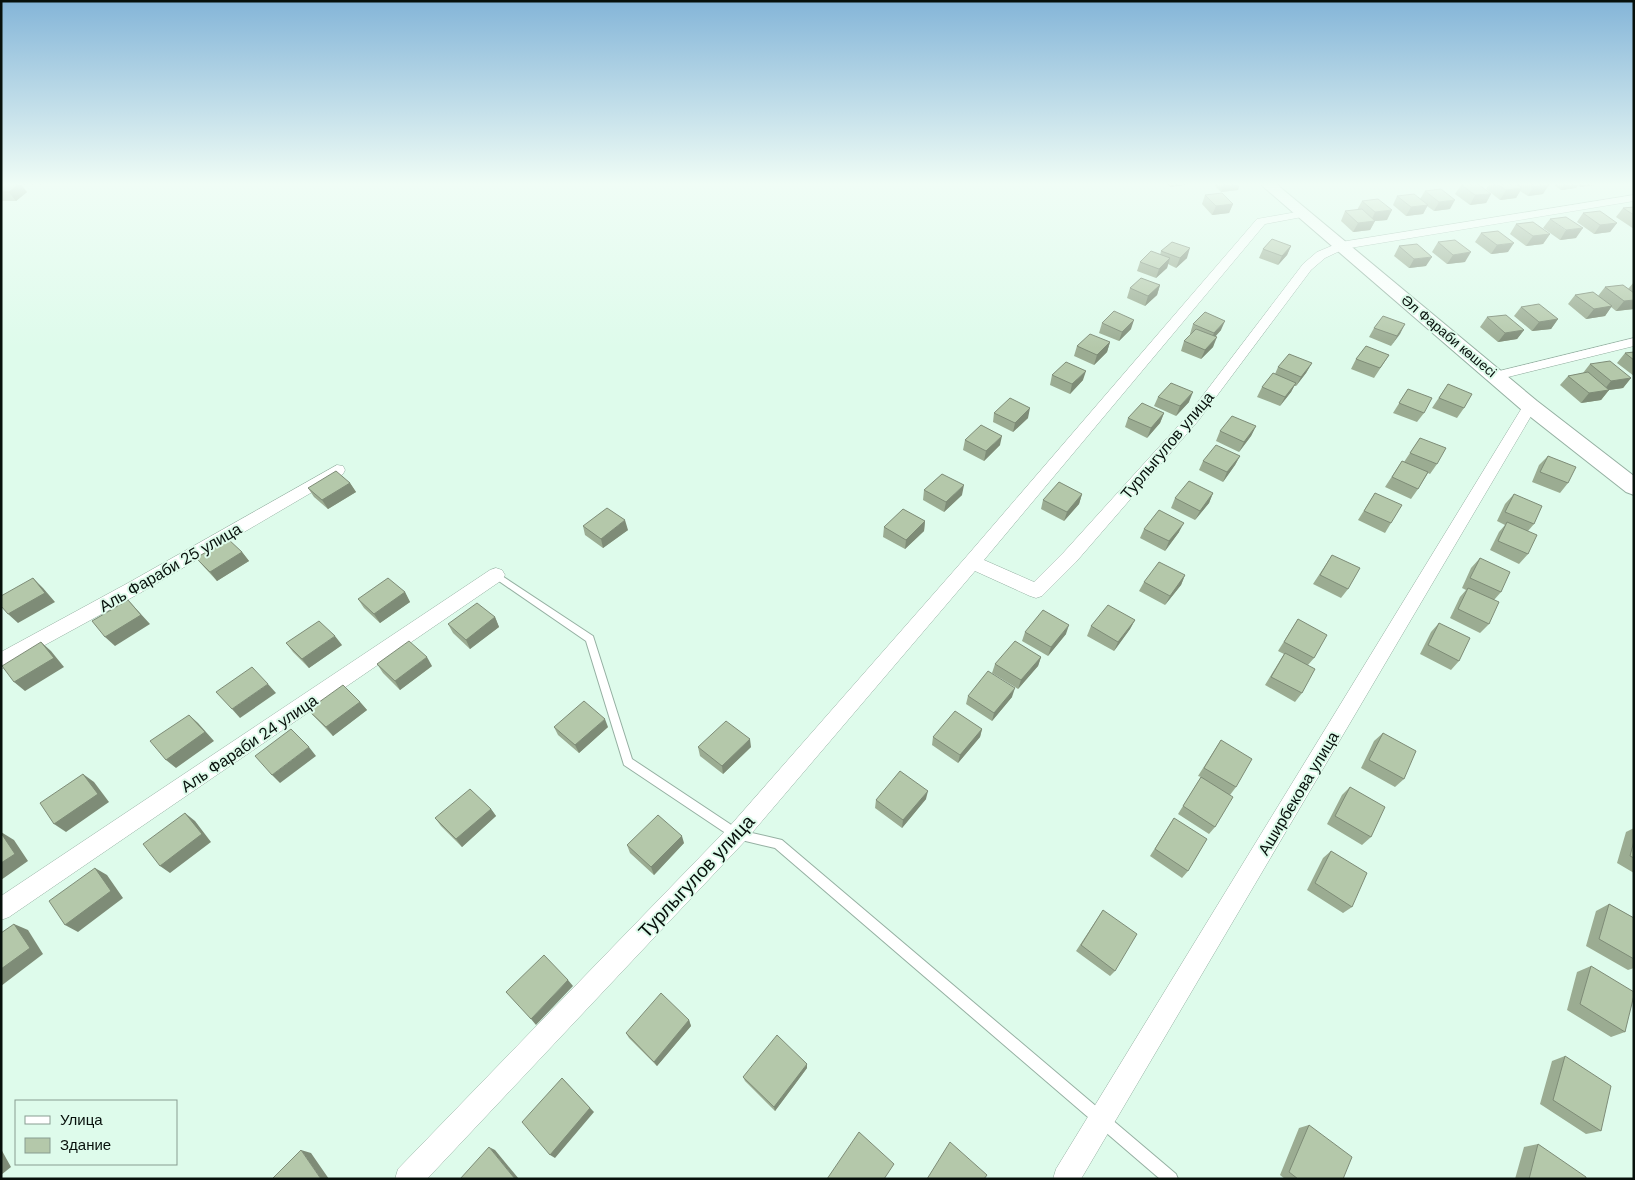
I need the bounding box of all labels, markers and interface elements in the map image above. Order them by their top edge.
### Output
street label: Әл Фараби көшесі [1398,291,1500,381]
street label: Турлыгулов улица [1116,387,1219,504]
street label: Аль Фараби 25 улица [95,518,245,617]
street label: Аль Фараби 24 улица [177,690,322,797]
street label: Аширбекова улица [1253,727,1344,859]
street label: Турлыгулов улица [633,809,760,943]
legend [15,1100,178,1165]
text: Улица [60,1110,103,1130]
text: Здание [60,1135,111,1155]

